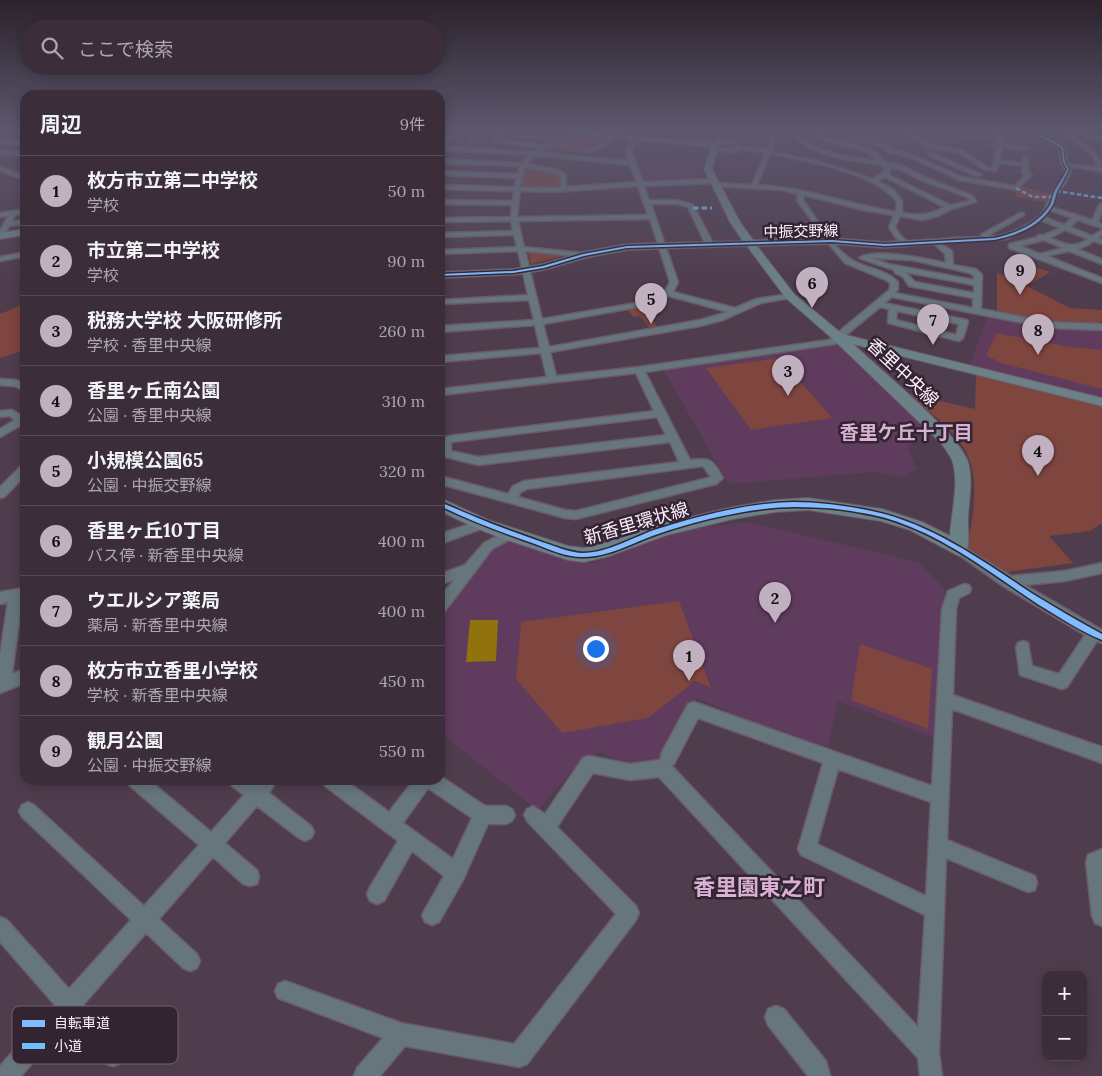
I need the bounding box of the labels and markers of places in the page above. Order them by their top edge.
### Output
pin: 9 [1004,254,1036,295]
pin: 6 [796,267,828,308]
pin: 5 [635,283,667,324]
pin: 7 [917,304,949,345]
pin: 8 [1022,314,1054,355]
pin: 3 [772,355,804,396]
pin: 4 [1022,435,1054,476]
pin: 2 [759,582,791,623]
pin: 1 [673,640,705,681]

